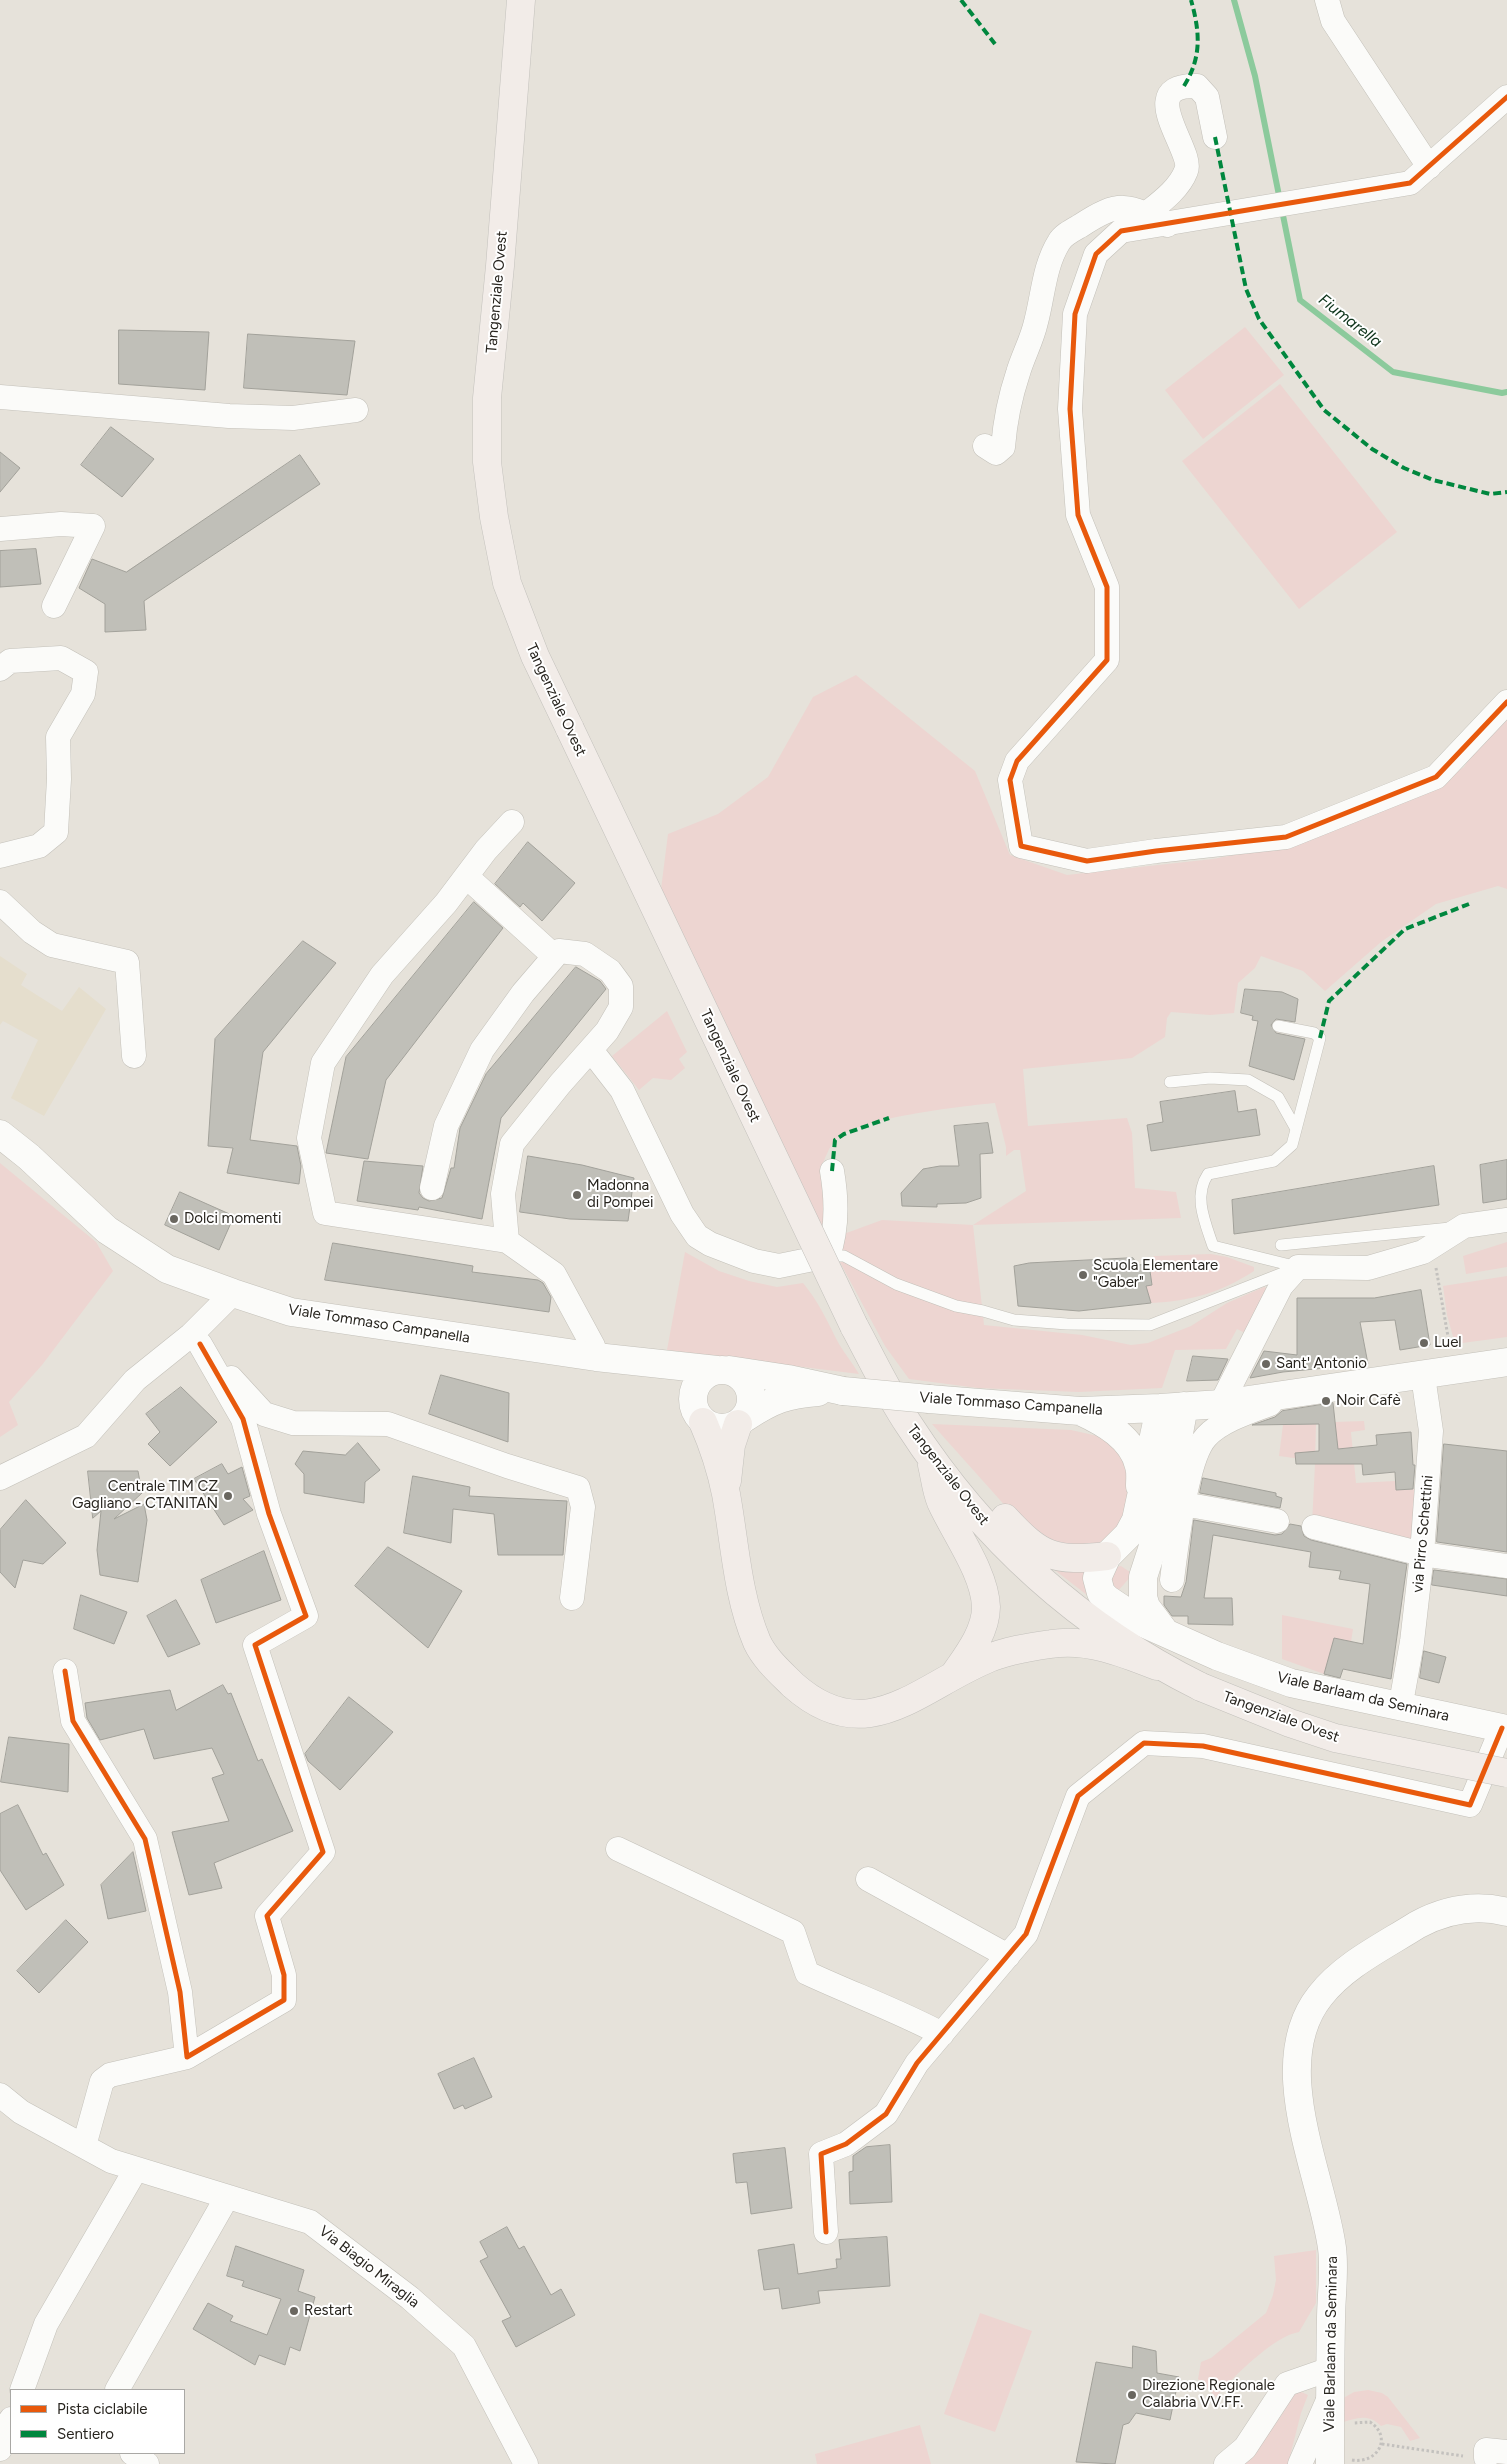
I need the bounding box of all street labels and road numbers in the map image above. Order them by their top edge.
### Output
street label: Tangenziale Ovest [483,230,511,354]
street label: Tangenziale Ovest [522,641,590,759]
street label: Tangenziale Ovest [696,1007,764,1125]
street label: Viale Tommaso Campanella [287,1301,471,1347]
street label: Viale Tommaso Campanella [919,1389,1103,1419]
street label: Tangenziale Ovest [903,1421,993,1529]
street label: via Pirro Schettini [1409,1474,1437,1594]
street label: Viale Barlaam da Seminara [1275,1668,1451,1726]
street label: Tangenziale Ovest [1220,1688,1342,1746]
street label: Via Biagio Miraglia [315,2222,423,2312]
street label: Viale Barlaam da Seminara [1320,2256,1342,2432]

